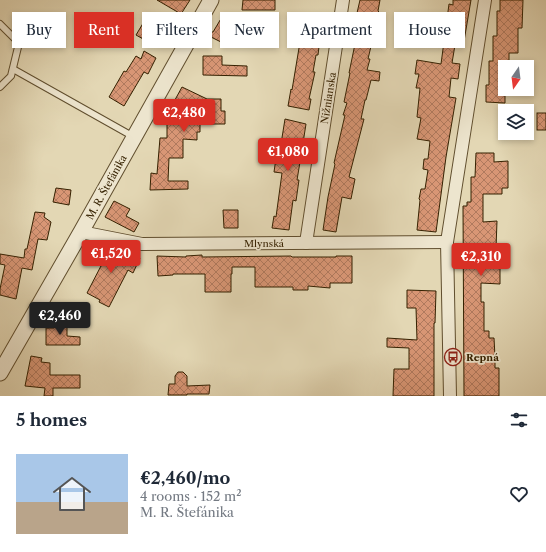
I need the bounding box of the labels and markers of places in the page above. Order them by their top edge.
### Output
pin: €2,480 [151,99,217,133]
pin: €1,080 [255,138,321,172]
pin: €1,520 [78,240,144,274]
pin: €2,310 [448,243,514,277]
pin: €2,460 [27,302,93,336]
bus stop icon: Repná [443,347,463,367]
place label: Repná [466,351,499,364]

